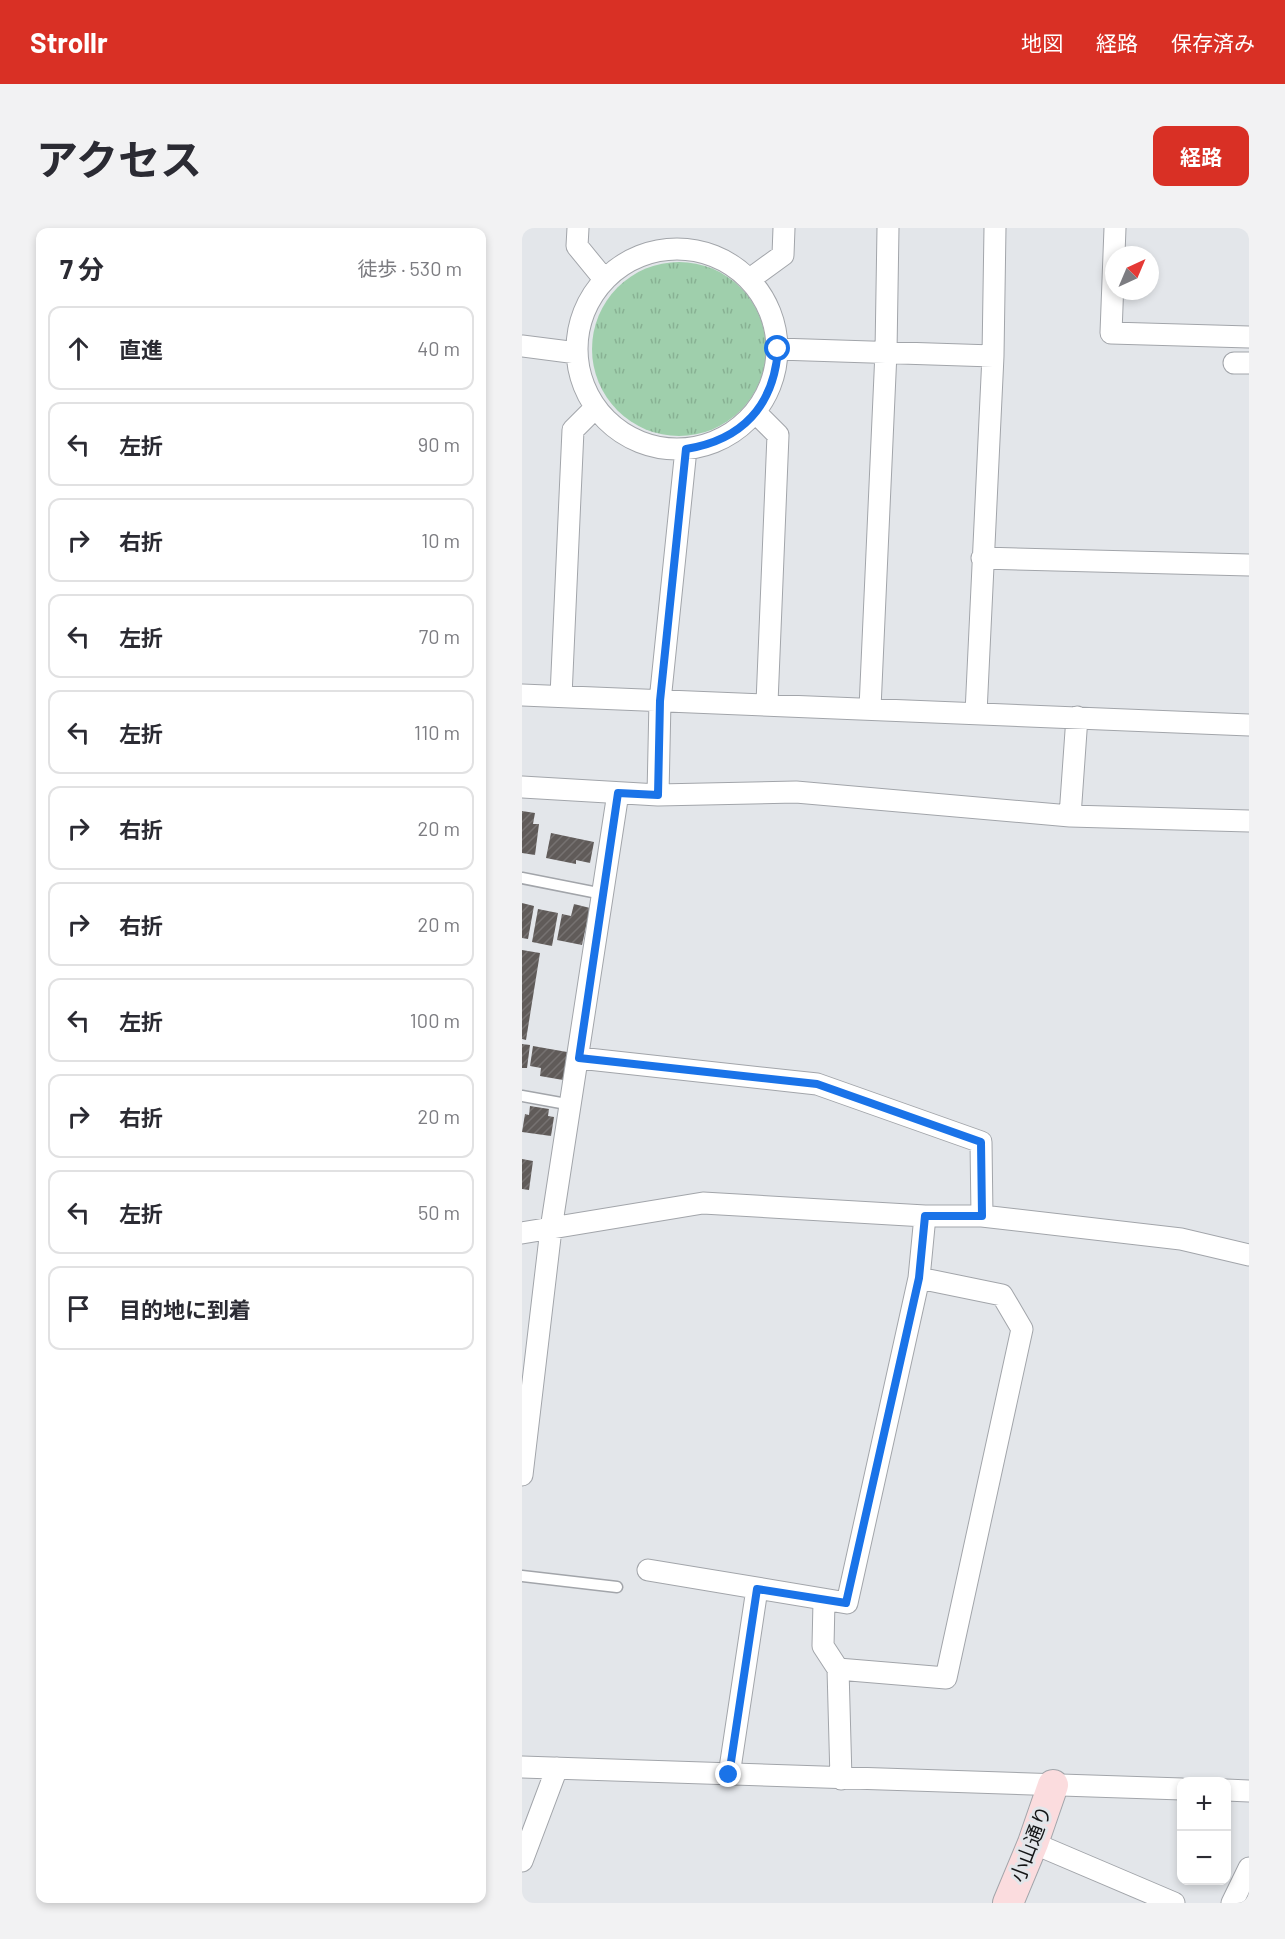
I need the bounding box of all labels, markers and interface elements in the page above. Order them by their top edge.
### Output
text: Strollr [30,25,108,59]
text: 地図 [1021,30,1063,55]
text: 経路 [1096,30,1138,55]
text: 保存済み [1171,30,1255,55]
button: 経路 [1153,126,1249,186]
text: アクセス [36,133,202,183]
north arrow [1105,246,1159,300]
text: 7 分 [60,253,104,284]
text: 徒歩 · 530 m [357,256,462,280]
icon: ahead [62,332,95,365]
route start [764,335,790,361]
text: 直進 [119,336,163,362]
text: 40 m [417,336,460,360]
icon: left [62,428,95,461]
text: 左折 [119,432,163,458]
text: 90 m [418,432,460,456]
icon: right [62,524,95,557]
text: 右折 [119,528,163,554]
text: 10 m [421,528,460,552]
icon: left [62,620,95,653]
text: 左折 [119,624,163,650]
text: 70 m [419,624,460,648]
icon: left [62,716,95,749]
text: 左折 [119,720,163,746]
text: 110 m [414,720,460,744]
icon: right [62,812,95,845]
text: 右折 [119,816,163,842]
text: 20 m [417,816,460,840]
icon: right [62,908,95,941]
text: 右折 [119,912,163,938]
text: 20 m [417,912,460,936]
icon: left [62,1004,95,1037]
text: 左折 [119,1008,163,1034]
text: 100 m [410,1008,460,1032]
icon: right [62,1100,95,1133]
text: 右折 [119,1104,163,1130]
text: 20 m [417,1104,460,1128]
icon: left [62,1196,95,1229]
text: 左折 [119,1200,163,1226]
text: 50 m [418,1200,460,1224]
icon: arrive [62,1292,95,1325]
text: 目的地に到着 [119,1296,251,1322]
route end [715,1761,741,1787]
map controls [1177,1777,1231,1885]
button: + [1177,1777,1231,1831]
street label: 小山通り [1005,1802,1056,1885]
button: − [1177,1831,1231,1885]

